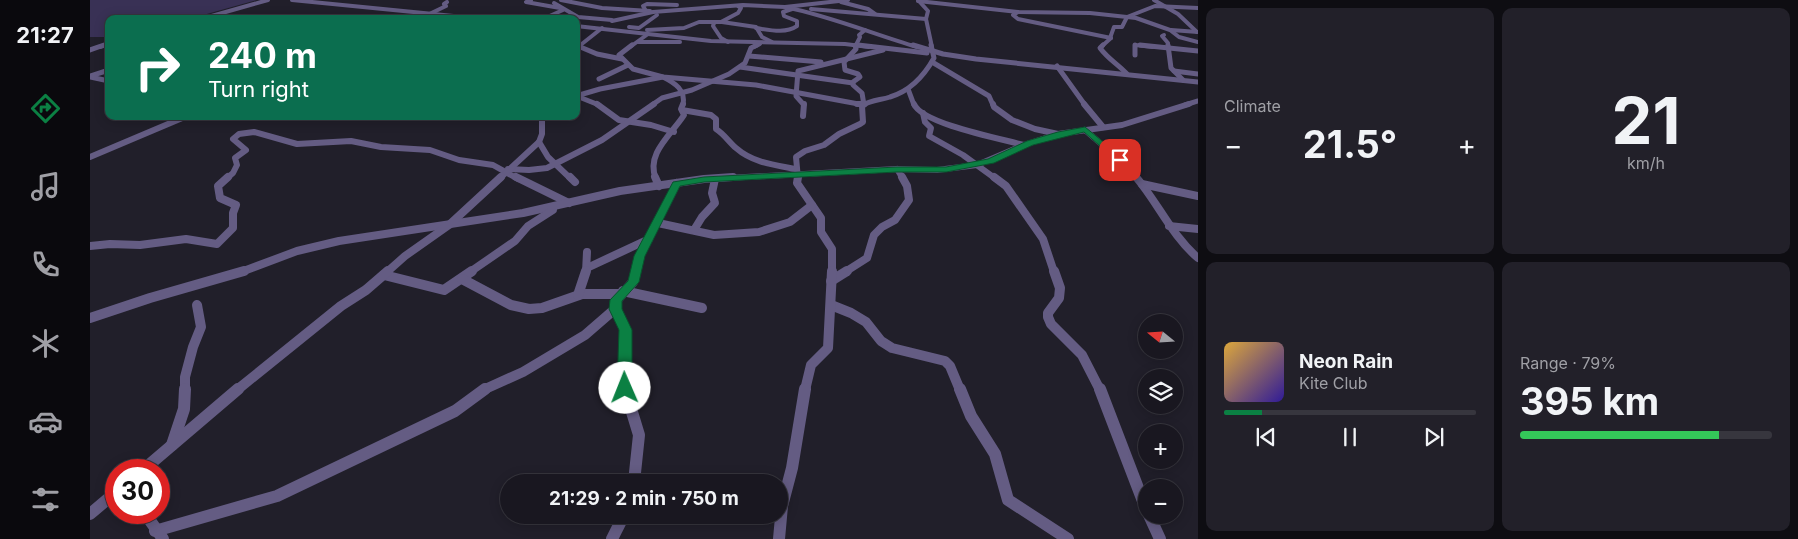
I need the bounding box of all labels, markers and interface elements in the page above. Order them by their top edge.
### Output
text: 21:27 [16,22,74,48]
text: 240 m [208,34,317,76]
icon: right [125,35,190,100]
text: Turn right [208,76,309,102]
text: 21 [1612,81,1680,160]
icon: directions [28,91,63,126]
text: Climate [1224,96,1281,116]
text: 21.5° [1303,121,1397,167]
text: − [1224,128,1243,162]
text: + [1457,128,1476,162]
pin [1099,139,1141,181]
icon: arrive [1106,146,1134,174]
text: km/h [1627,153,1665,173]
icon: music [28,169,63,204]
icon: phone [28,247,63,282]
north arrow [1138,314,1182,359]
map controls [1138,314,1183,524]
icon: climate [28,326,63,361]
text: Neon Rain [1299,350,1393,373]
text: Range · 79% [1520,353,1616,373]
position arrow [598,361,650,413]
button: layers [1138,369,1183,414]
text: Kite Club [1299,373,1368,393]
text: 395 km [1520,378,1659,424]
icon: car [28,404,63,439]
icon: previous [1252,423,1280,451]
icon: pause [1336,423,1364,451]
icon: next [1420,423,1448,451]
button: + [1138,424,1183,469]
speed limit sign: 30 [105,459,170,524]
button: − [1138,479,1183,524]
icon: filters [28,482,63,517]
text: 21:29 · 2 min · 750 m [549,487,739,510]

